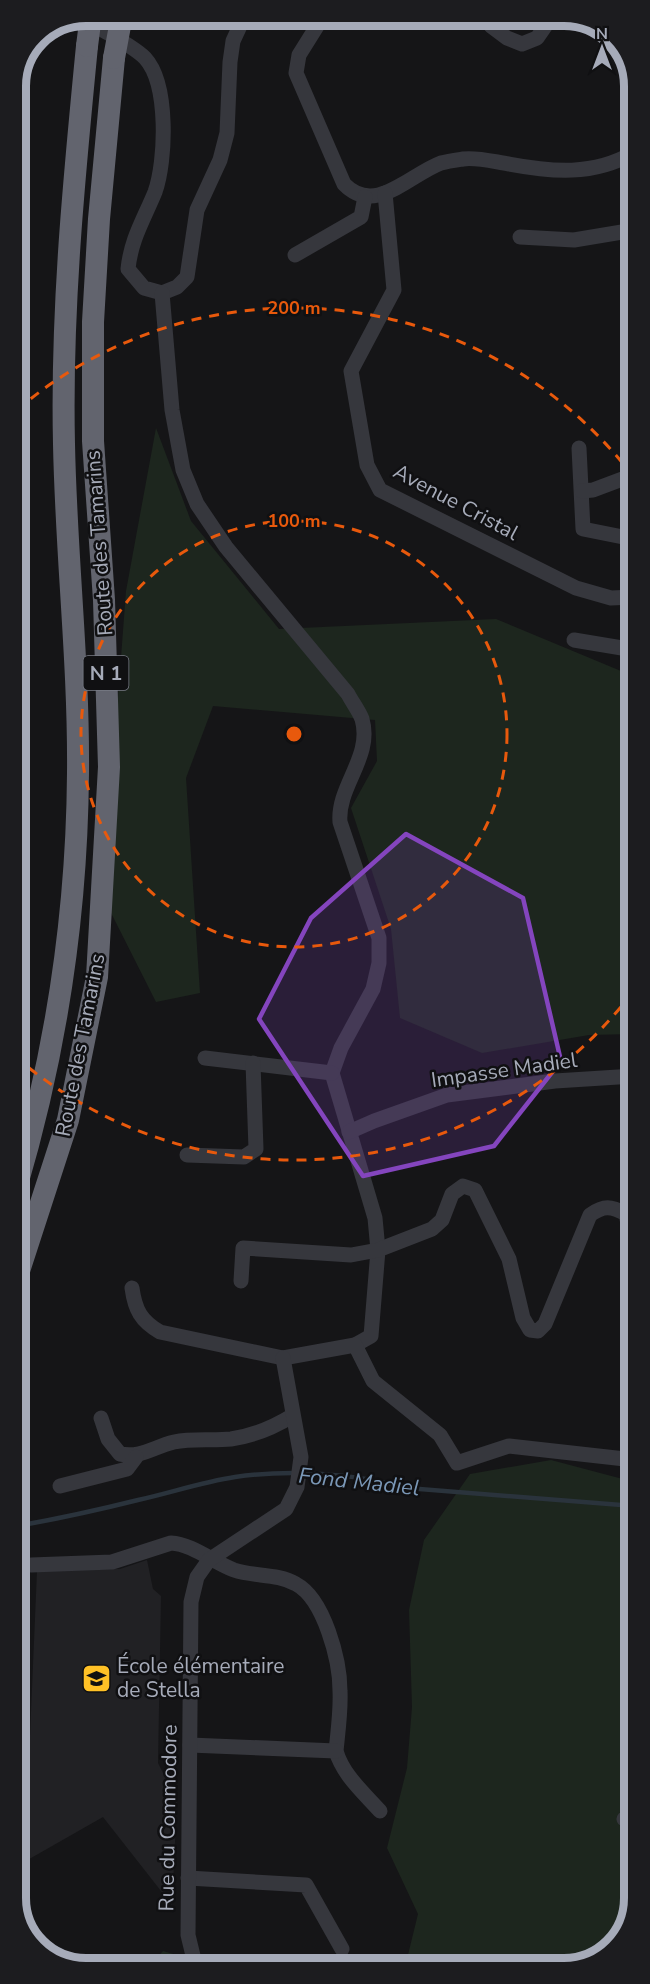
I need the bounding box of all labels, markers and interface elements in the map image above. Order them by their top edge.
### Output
north arrow [572,18,632,78]
text: N [596,23,608,45]
text: 200 m [267,296,321,320]
street label: Route des Tamarins [79,449,119,637]
street label: Avenue Cristal [388,457,524,547]
text: 100 m [267,509,321,533]
road number: N 1 [84,656,128,690]
centre of rings [284,724,304,744]
street label: Route des Tamarins [49,951,111,1139]
street label: Impasse Madiel [429,1046,580,1094]
water label: Fond Madiel [297,1461,421,1503]
place label: École élémentaire de Stella [117,1652,284,1704]
school or university icon: École élémentaire de Stella [80,1662,112,1694]
street label: Rue du Commodore [152,1724,184,1912]

